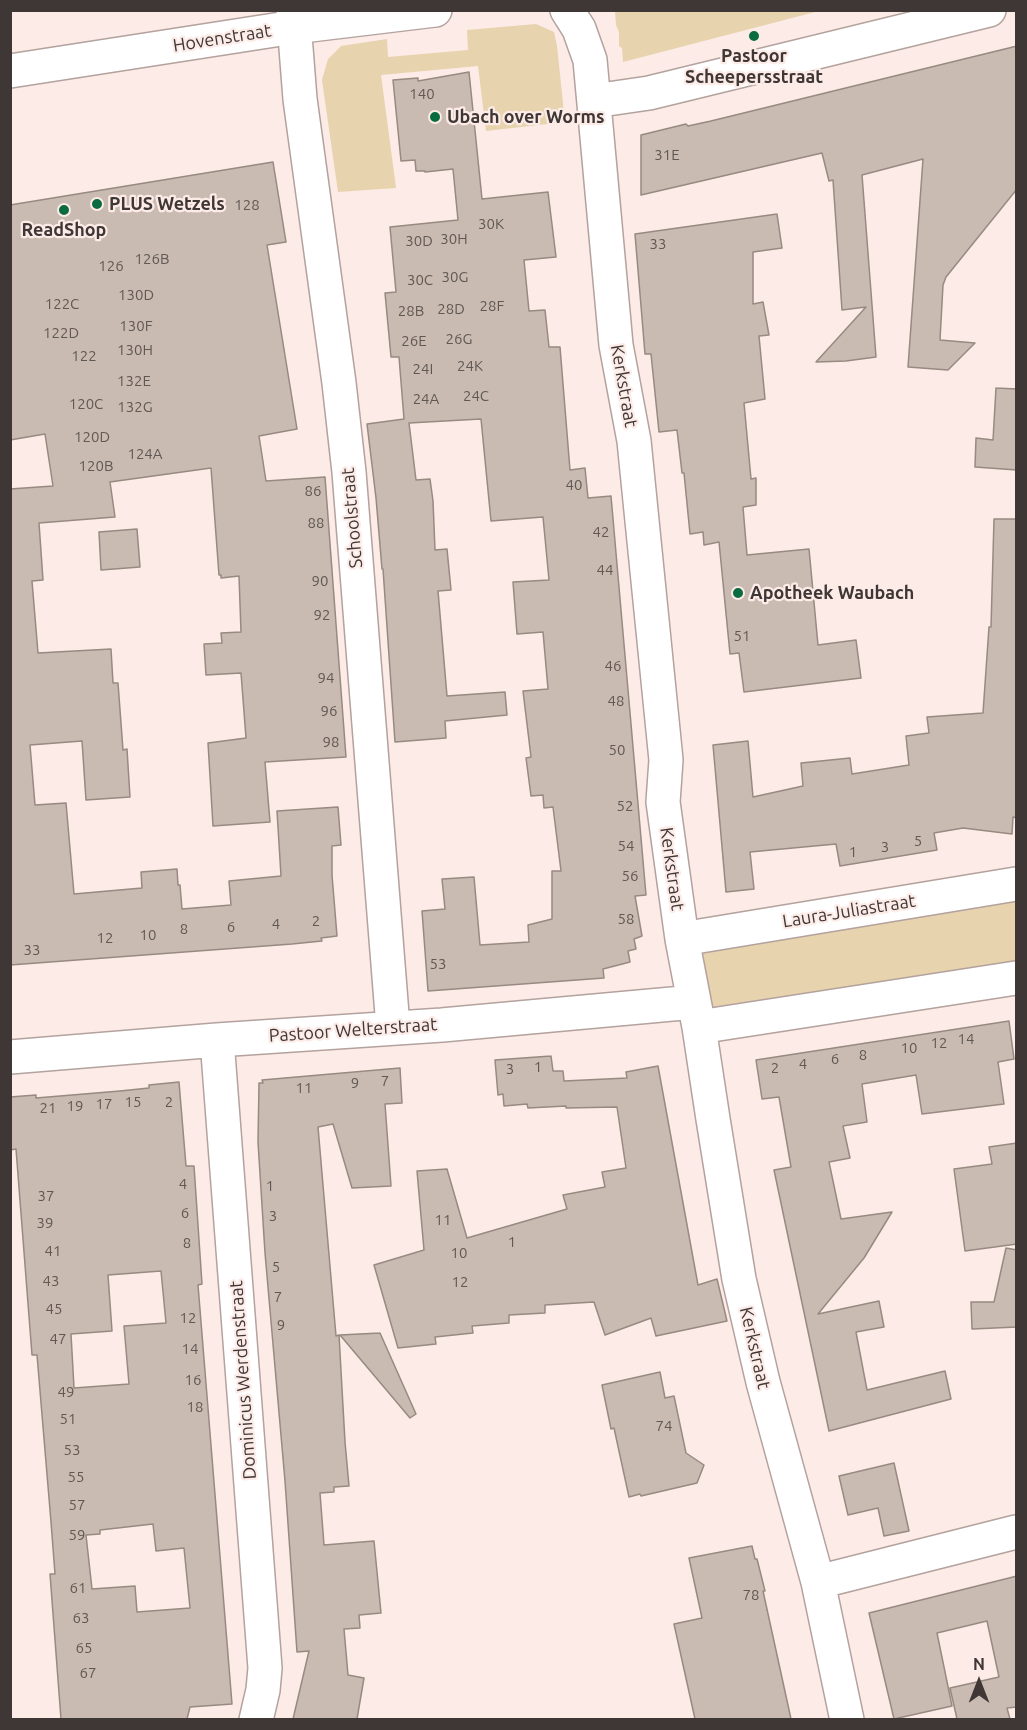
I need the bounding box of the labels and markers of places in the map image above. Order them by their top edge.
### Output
marker: Pastoor Scheepersstraat [747,29,761,43]
place label: Pastoor Scheepersstraat [685,45,823,88]
place label: Ubach over Worms [447,106,605,128]
marker: Ubach over Worms [428,110,442,124]
place label: PLUS Wetzels [109,193,225,215]
marker: PLUS Wetzels [90,197,104,211]
marker: ReadShop [57,203,71,217]
place label: ReadShop [22,219,106,241]
place label: Apotheek Waubach [750,582,914,604]
marker: Apotheek Waubach [731,586,745,600]

